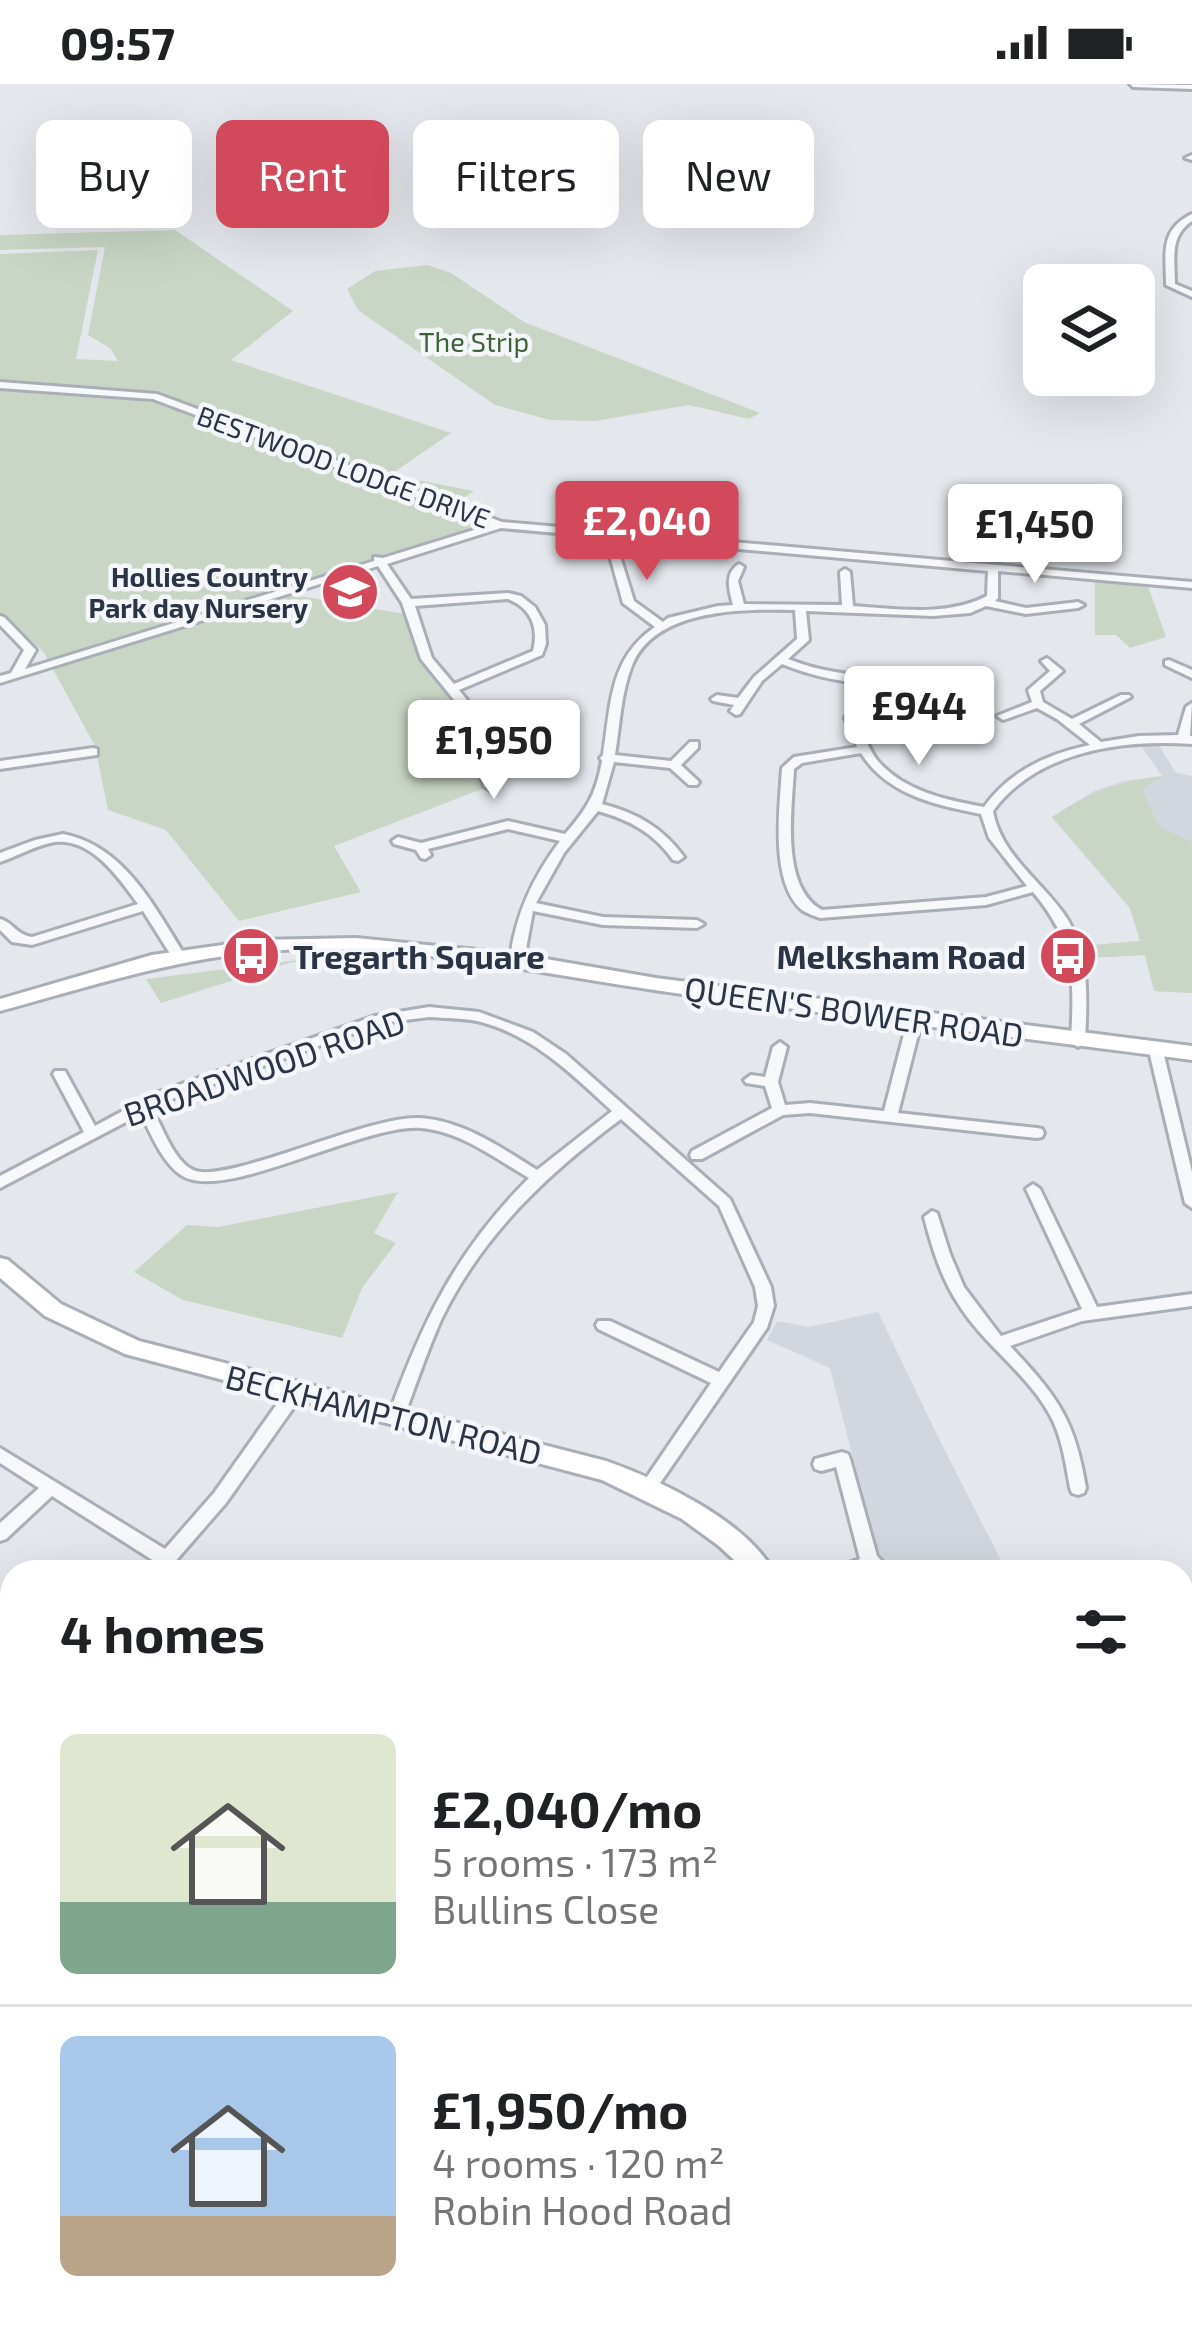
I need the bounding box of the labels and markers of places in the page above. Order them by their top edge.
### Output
pin: £2,040 [549,481,745,583]
pin: £1,450 [937,484,1133,586]
place label: Hollies Country Park day Nursery [88,560,309,624]
school or university icon: Hollies Country Park day Nursery [319,561,381,623]
pin: £944 [848,666,990,768]
pin: £1,950 [396,700,592,802]
bus stop icon: Tregarth Square [220,925,282,987]
bus stop icon: Melksham Road [1037,925,1099,987]
place label: Tregarth Square [293,936,545,976]
place label: Melksham Road [776,936,1026,976]

